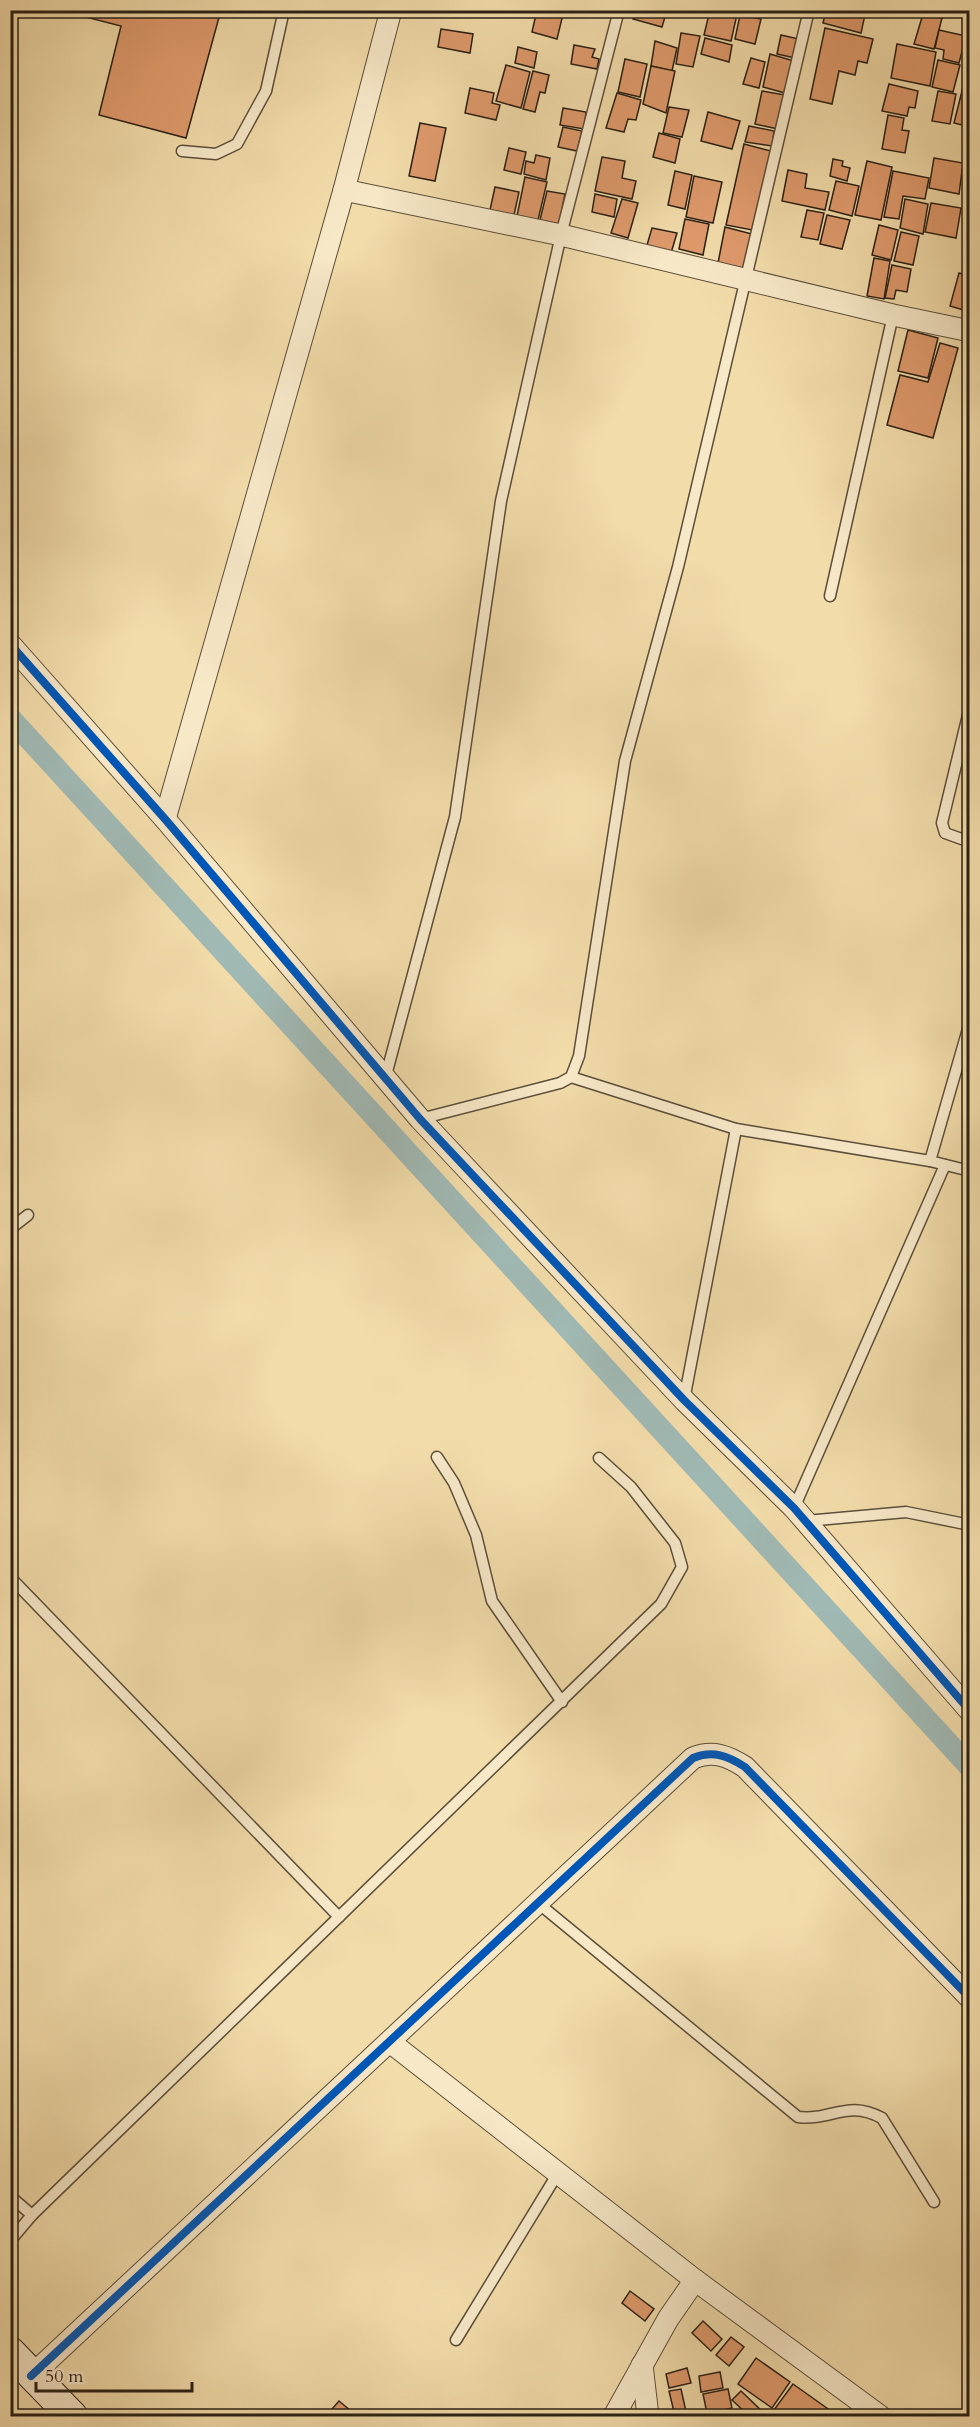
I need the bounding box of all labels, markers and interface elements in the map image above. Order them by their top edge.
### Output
scale bar [36,2355,192,2393]
text: 50 m [45,2364,84,2389]

